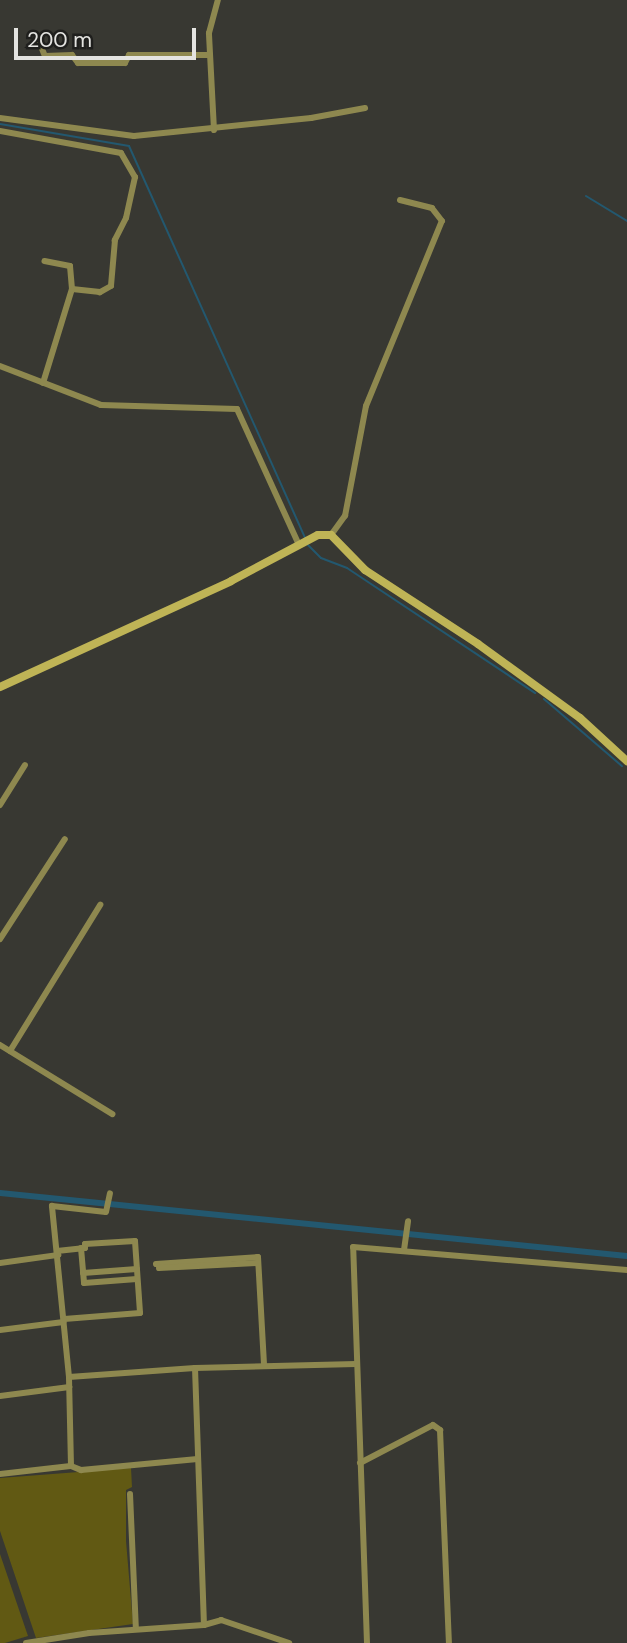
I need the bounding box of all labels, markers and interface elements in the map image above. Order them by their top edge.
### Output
scale bar [18,14,200,58]
text: 200 m [27,26,92,54]

